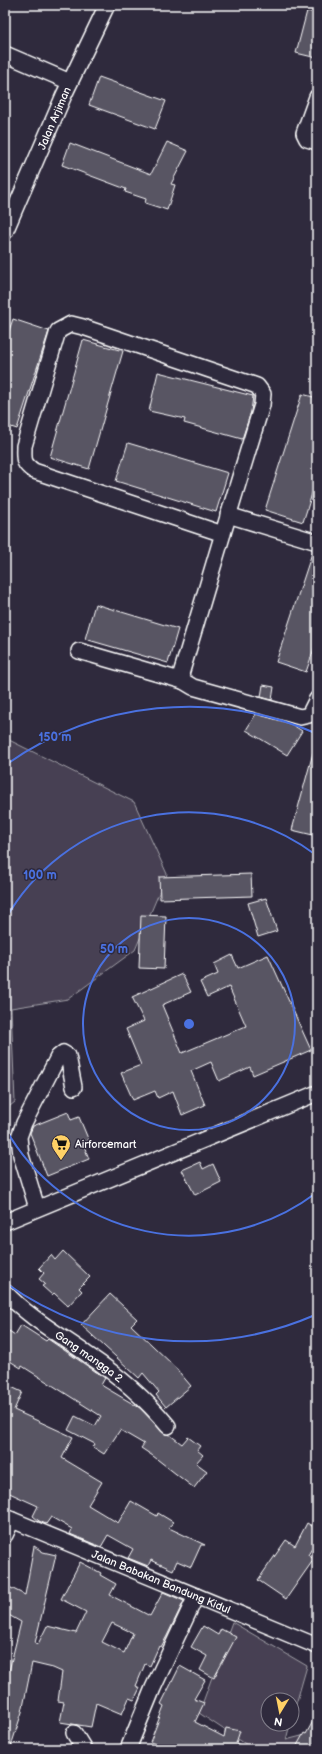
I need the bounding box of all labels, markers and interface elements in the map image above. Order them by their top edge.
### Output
street label: Jalan Arjiman [35,85,73,151]
text: 150 m [39,730,71,745]
text: 100 m [23,868,57,883]
text: 50 m [100,942,128,957]
centre of rings [182,1017,196,1031]
supermarket icon: Airforcemart [50,1133,72,1161]
place label: Airforcemart [75,1138,137,1151]
street label: Gang mangga 2 [53,1328,126,1385]
street label: Jalan Babakan Bandung Kidul [90,1547,233,1616]
north arrow [260,1692,300,1732]
text: N [273,1714,284,1728]

